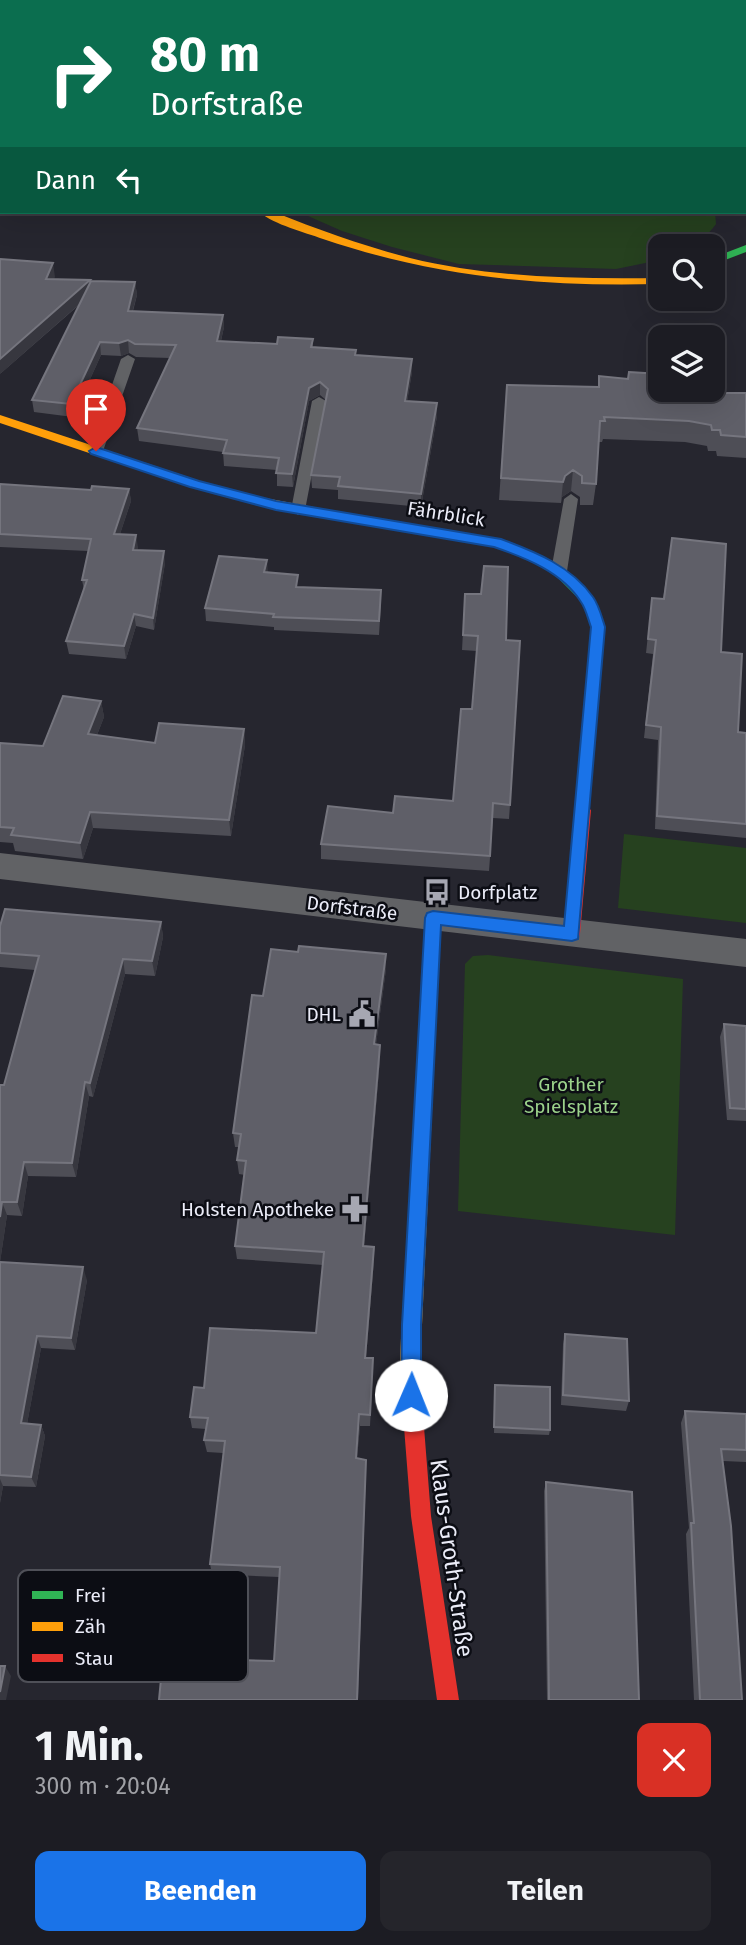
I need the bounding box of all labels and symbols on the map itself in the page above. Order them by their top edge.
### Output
pin [66,379,126,451]
street label: Fährblick [406,497,487,532]
bus stop icon: Dorfplatz [422,877,452,907]
place label: Dorfplatz [458,881,537,904]
street label: Dorfstraße [305,891,399,925]
public building icon: DHL [347,999,377,1029]
place label: DHL [306,1003,342,1026]
park label: Grother Spielsplatz [524,1073,618,1118]
pharmacy icon: Holsten Apotheke [340,1194,370,1224]
place label: Holsten Apotheke [181,1198,334,1221]
position arrow [374,1358,448,1432]
street label: Klaus-Groth-Straße [424,1457,480,1659]
legend [18,1570,248,1682]
text: Frei [75,1584,106,1607]
text: Zäh [75,1615,106,1638]
text: Stau [75,1647,113,1670]

